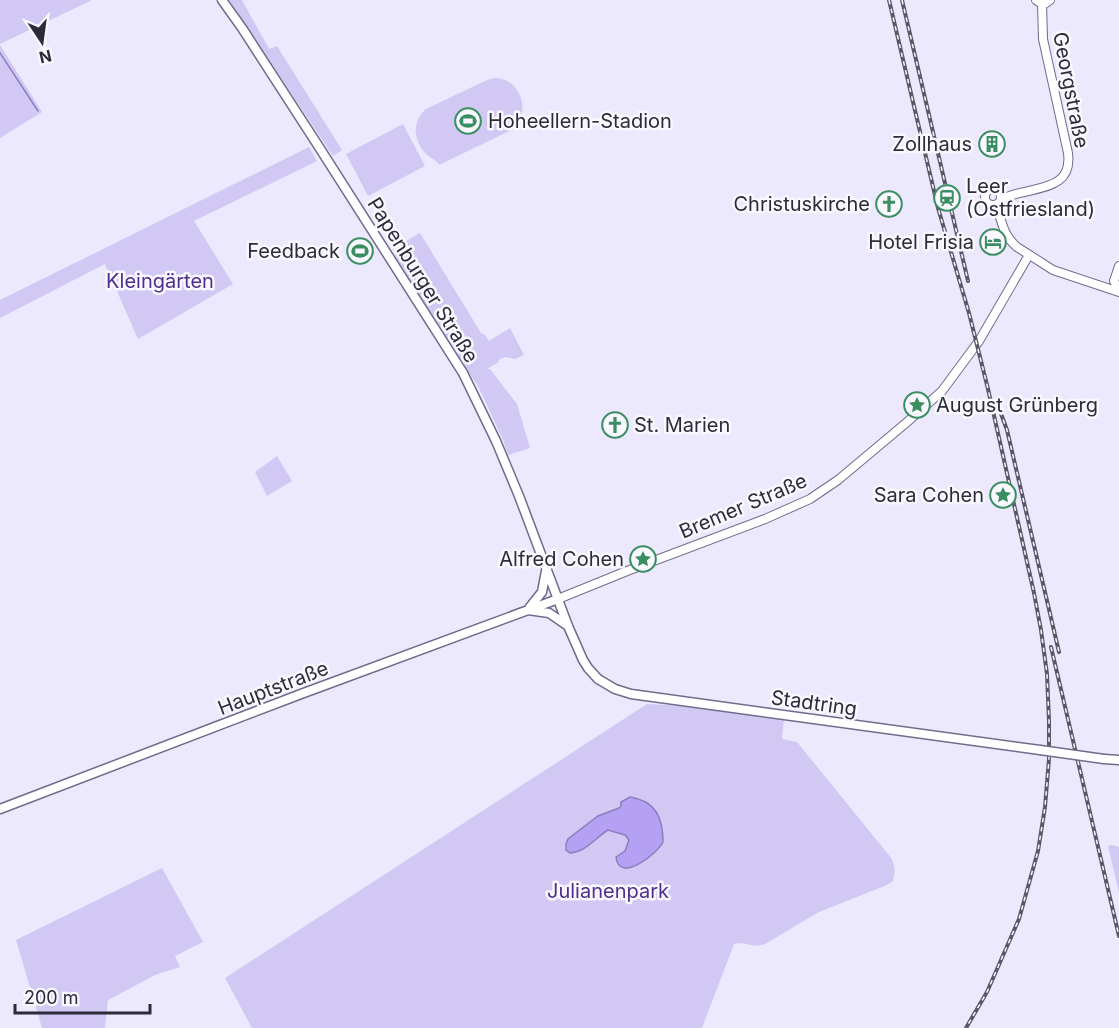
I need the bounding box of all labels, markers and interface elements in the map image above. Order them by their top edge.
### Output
north arrow [12,12,72,72]
street label: Georgstraße [1048,30,1094,150]
text: N [37,45,54,68]
sports icon: Hoheellern-Stadion [453,106,483,136]
place label: Hoheellern-Stadion [488,109,672,133]
building icon: Zollhaus [977,129,1007,159]
place label: Zollhaus [892,132,972,156]
place label: Leer (Ostfriesland) [966,174,1095,221]
station icon: Leer (Ostfriesland) [932,183,962,213]
church icon: Christuskirche [874,189,904,219]
place label: Christuskirche [733,192,870,216]
street label: Papenburger Straße [362,193,484,367]
hotel icon: Hotel Frisia [978,227,1008,257]
place label: Hotel Frisia [868,230,974,254]
sports icon: Feedback [345,236,375,266]
place label: Feedback [247,239,340,263]
park label: Kleingärten [106,269,214,293]
place icon: August Grünberg [902,390,932,420]
place label: August Grünberg [936,393,1098,417]
church icon: St. Marien [600,410,630,440]
place label: St. Marien [634,413,730,437]
street label: Bremer Straße [676,468,810,544]
place icon: Sara Cohen [988,480,1018,510]
place label: Sara Cohen [874,483,984,507]
place icon: Alfred Cohen [628,544,658,574]
place label: Alfred Cohen [499,547,624,571]
street label: Hauptstraße [214,656,332,720]
street label: Stadtring [769,685,859,721]
park label: Julianenpark [547,879,669,903]
scale bar [15,977,150,1015]
text: 200 m [24,987,79,1008]

